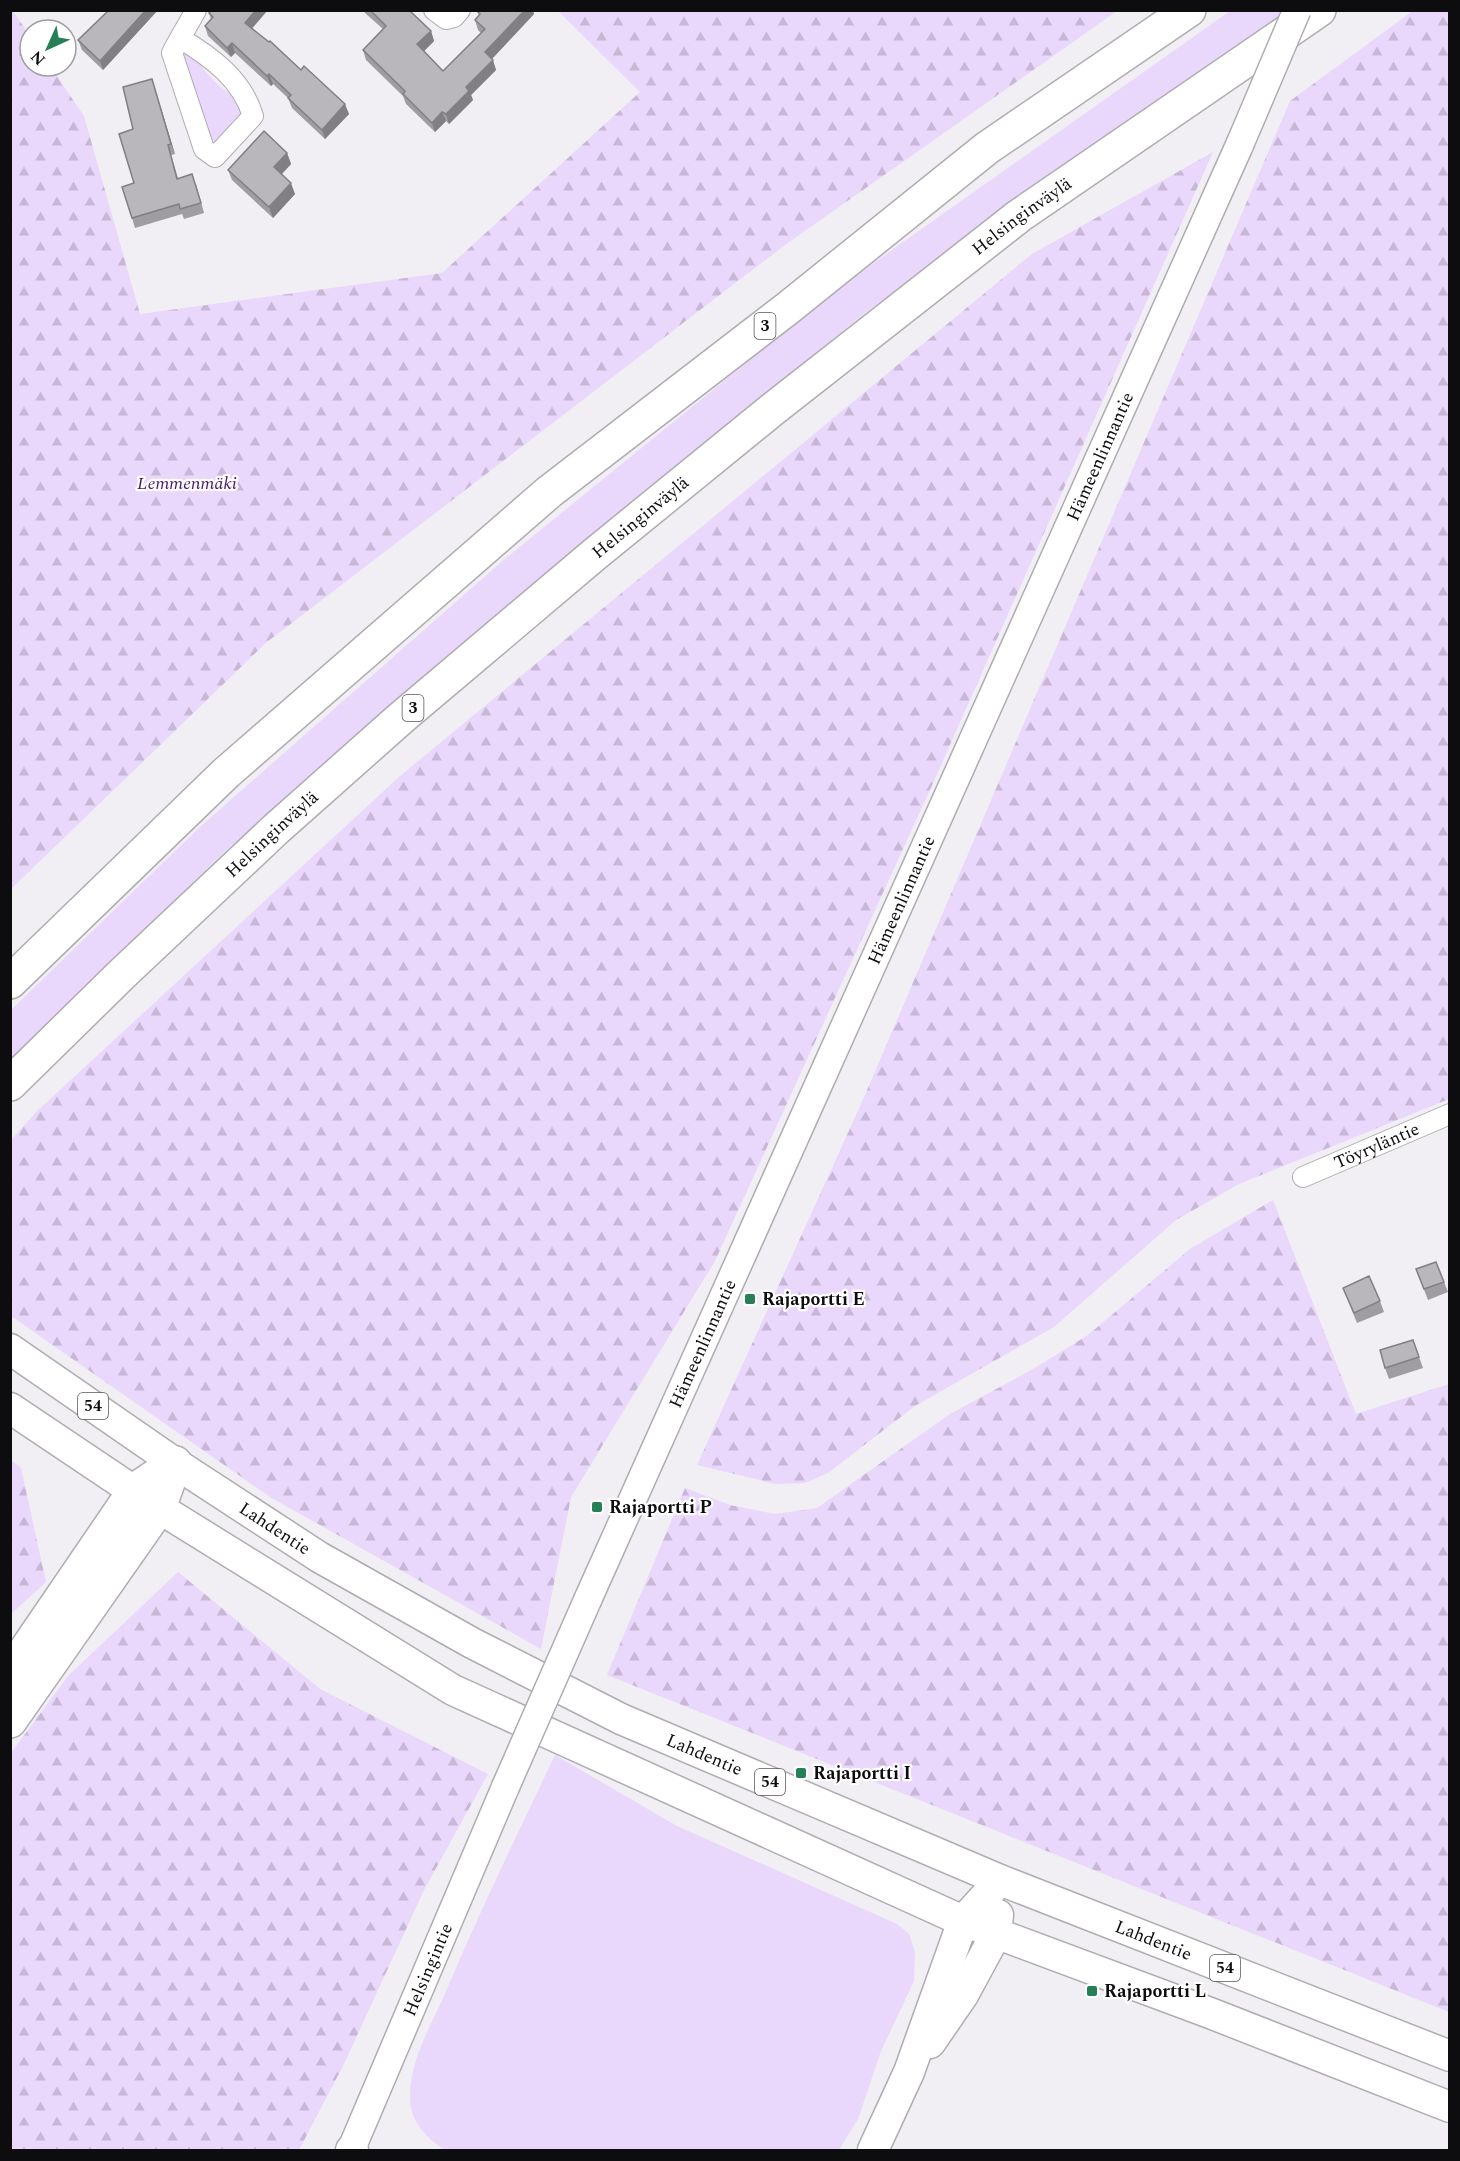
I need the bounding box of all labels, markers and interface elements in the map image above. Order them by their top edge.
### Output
north arrow [18,18,78,78]
text: N [25,45,51,71]
street label: Helsinginväylä [966,170,1077,262]
road number: 3 [754,313,776,339]
street label: Hämeenlinnantie [1059,388,1141,525]
street label: Helsinginväylä [586,469,695,565]
park label: Lemmenmäki [137,470,237,497]
road number: 3 [402,695,424,721]
street label: Helsinginväylä [219,784,324,884]
street label: Hämeenlinnantie [861,831,942,969]
street label: Töyryläntie [1330,1115,1424,1176]
street label: Hämeenlinnantie [662,1275,743,1412]
place label: Rajaportti E [762,1286,865,1313]
marker: Rajaportti E [743,1292,757,1306]
road number: 54 [78,1393,108,1419]
place label: Rajaportti P [609,1494,712,1521]
street label: Lahdentie [234,1495,316,1562]
marker: Rajaportti P [590,1500,604,1514]
street label: Lahdentie [662,1726,747,1783]
place label: Rajaportti I [813,1760,911,1787]
marker: Rajaportti I [794,1766,808,1780]
road number: 54 [755,1769,785,1795]
street label: Lahdentie [1111,1913,1196,1967]
street label: Helsingintie [396,1919,460,2021]
road number: 54 [1210,1955,1240,1981]
place label: Rajaportti L [1104,1978,1206,2005]
marker: Rajaportti L [1085,1984,1099,1998]

